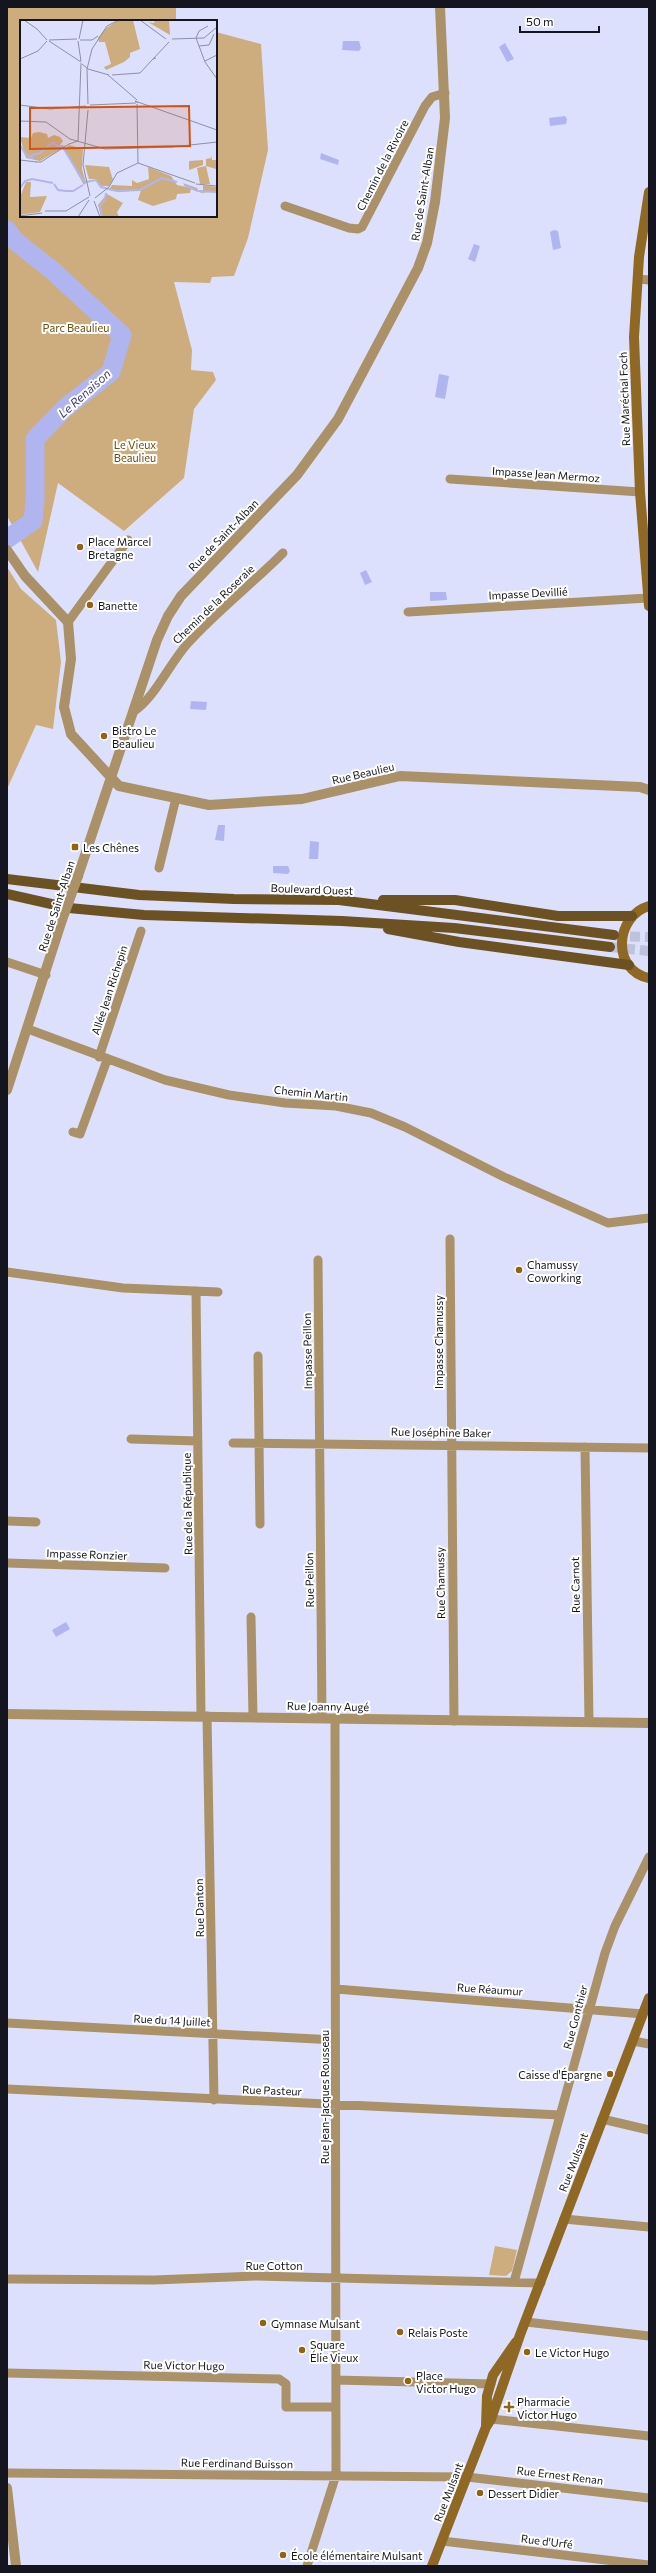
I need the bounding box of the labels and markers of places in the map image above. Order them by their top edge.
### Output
place label: Place Marcel Bretagne [88,535,151,561]
marker: Place Marcel Bretagne [75,542,85,552]
place label: Banette [98,599,138,612]
marker: Banette [85,600,95,610]
place label: Bistro Le Beaulieu [112,724,157,750]
marker: Bistro Le Beaulieu [99,731,109,741]
place label: Les Chênes [83,841,139,854]
marker: Les Chênes [70,842,80,852]
place label: Chamussy Coworking [527,1258,582,1284]
marker: Chamussy Coworking [514,1265,524,1275]
place label: Caisse d'Épargne [518,2067,602,2081]
marker: Caisse d'Épargne [605,2069,615,2079]
place label: Gymnase Mulsant [271,2317,361,2330]
marker: Gymnase Mulsant [258,2318,268,2328]
place label: Relais Poste [408,2326,468,2339]
marker: Relais Poste [395,2327,405,2337]
place label: Square Élie Vieux [310,2338,358,2364]
marker: Square Élie Vieux [297,2345,307,2355]
place label: Le Victor Hugo [535,2346,610,2359]
marker: Le Victor Hugo [522,2347,532,2357]
place label: Place Victor Hugo [416,2369,477,2395]
marker: Place Victor Hugo [403,2376,413,2386]
place label: Pharmacie Victor Hugo [517,2395,578,2421]
marker: Pharmacie Victor Hugo [504,2402,514,2412]
place label: Dessert Didier [488,2487,560,2500]
marker: Dessert Didier [475,2488,485,2498]
place label: École élémentaire Mulsant [291,2548,423,2562]
marker: École élémentaire Mulsant [278,2550,288,2560]

